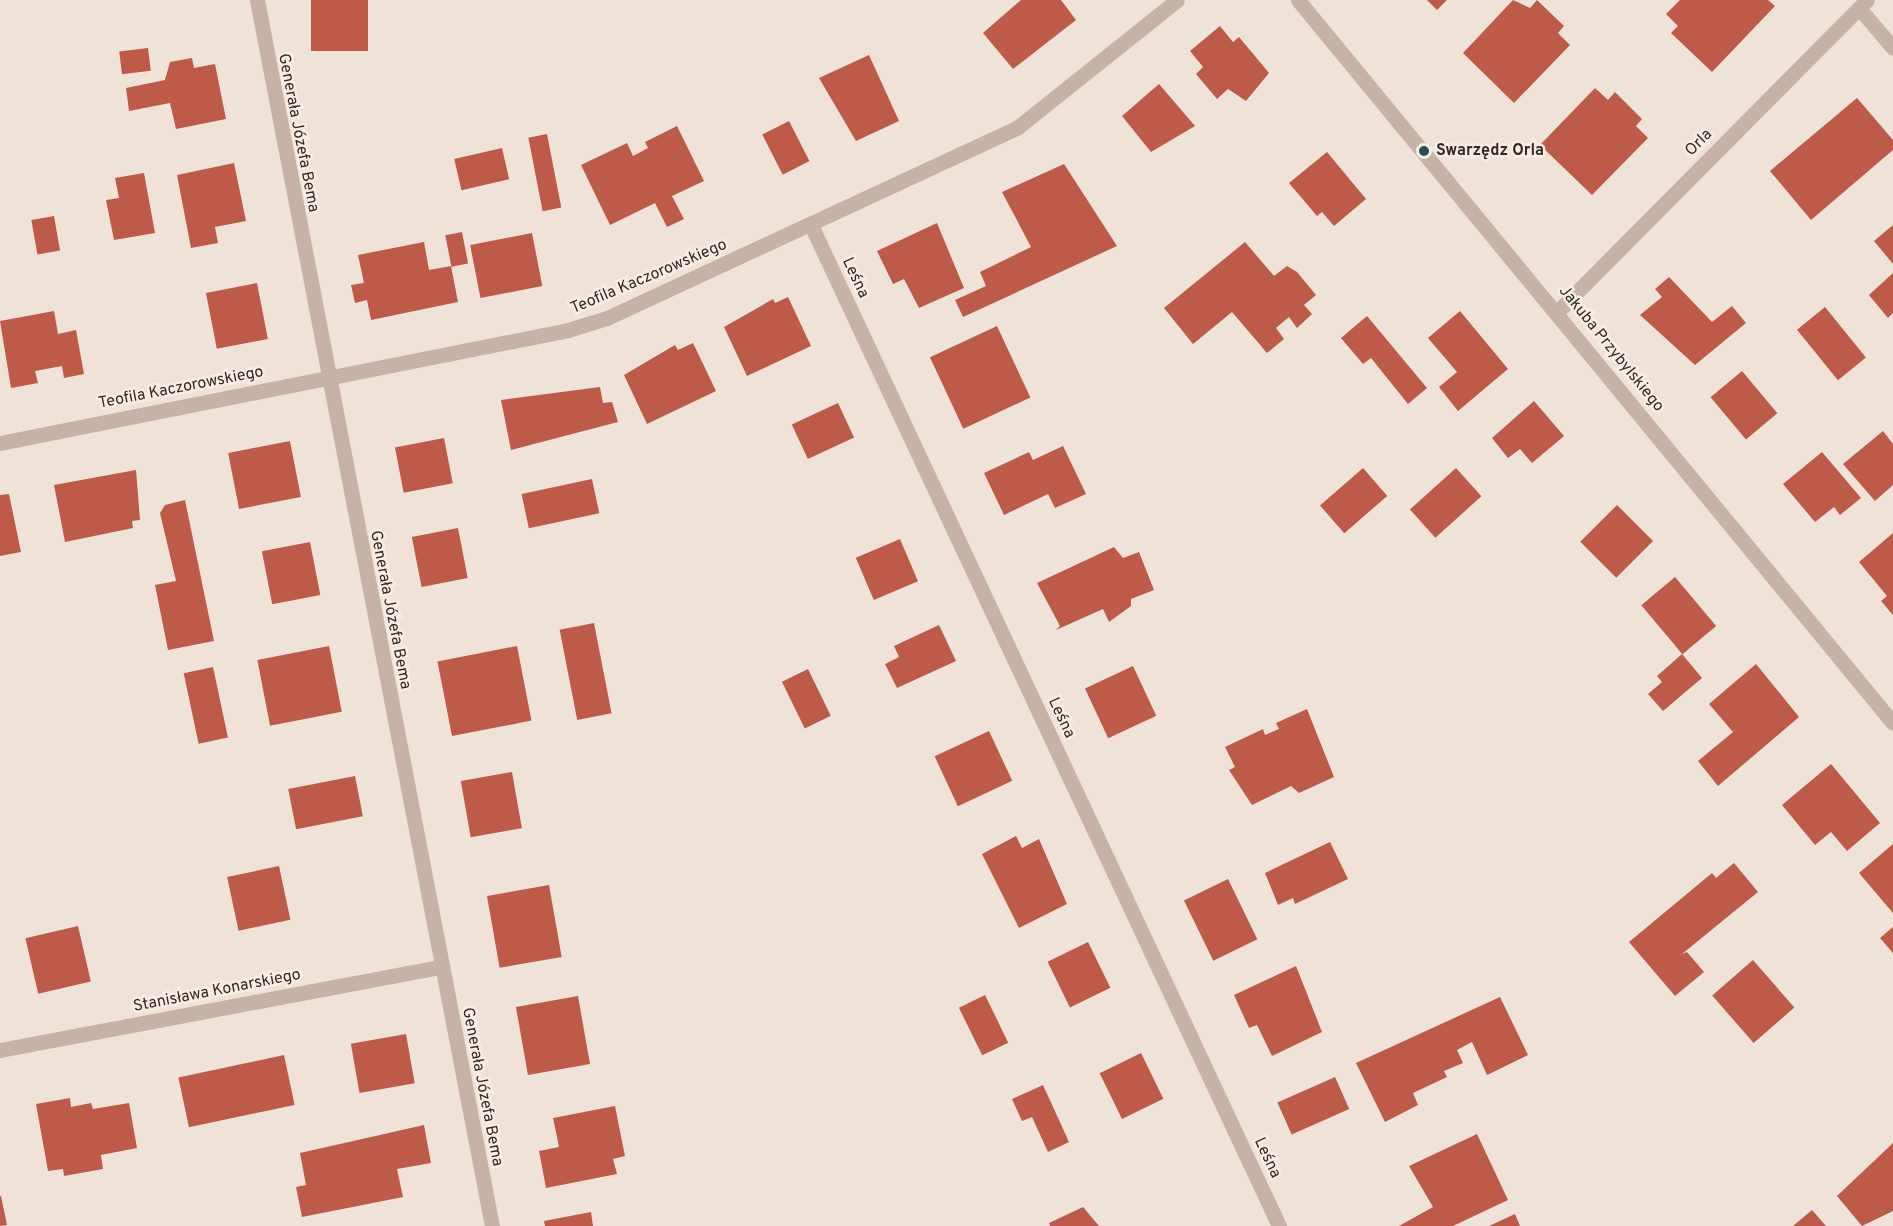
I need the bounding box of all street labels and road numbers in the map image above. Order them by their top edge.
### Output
street label: Generała Józefa Bema [273,52,323,214]
street label: Orla [1681,125,1717,161]
street label: Teofila Kaczorowskiego [568,235,730,319]
street label: Leśna [837,255,873,301]
street label: Jakuba Przybylskiego [1554,282,1668,416]
street label: Teofila Kaczorowskiego [97,363,265,413]
street label: Generała Józefa Bema [365,529,415,691]
street label: Leśna [1043,695,1079,741]
street label: Stanisława Konarskiego [132,965,302,1017]
street label: Generała Józefa Bema [457,1006,507,1168]
street label: Leśna [1249,1135,1285,1181]

